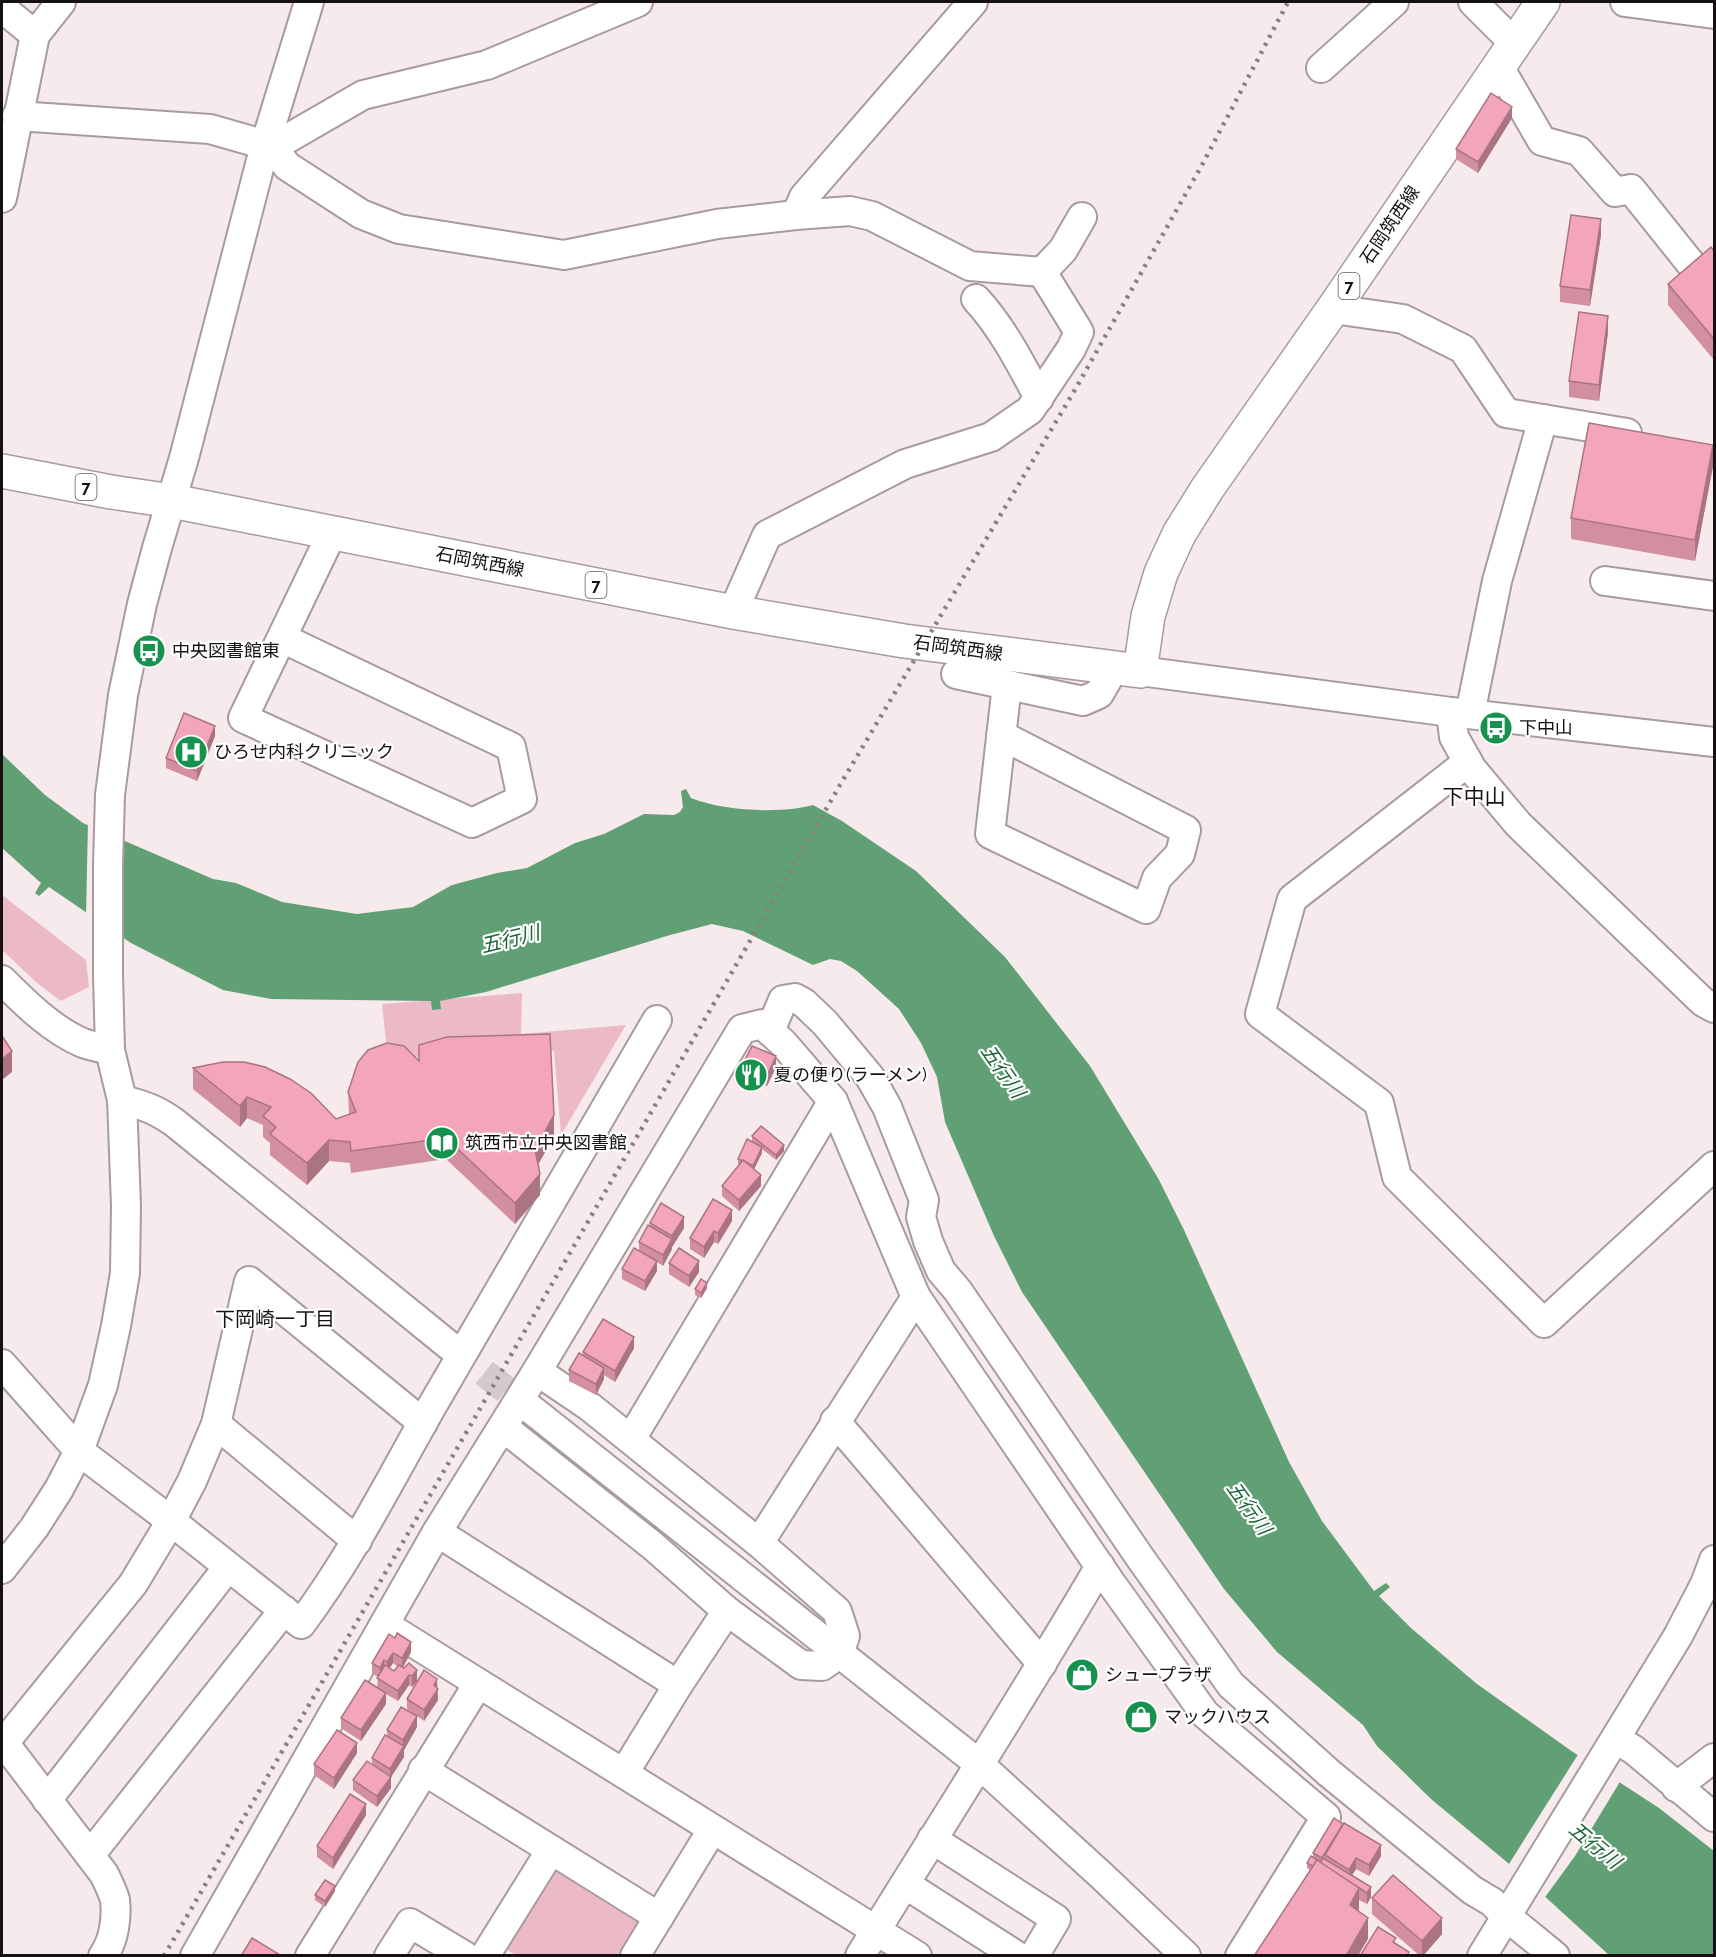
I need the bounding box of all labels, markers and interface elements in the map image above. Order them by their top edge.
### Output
street label: 石岡筑西線 [1356,182,1423,268]
road number: 7 [1338,273,1360,299]
road number: 7 [76,474,97,500]
street label: 石岡筑西線 [434,543,526,580]
road number: 7 [586,572,606,598]
street label: 石岡筑西線 [912,631,1004,664]
bus stop icon: 中央図書館東 [131,633,167,669]
place label: 中央図書館東 [172,640,280,661]
bus stop icon: 下中山 [1478,710,1514,746]
place label: 下中山 [1519,717,1573,738]
hospital icon: ひろせ内科クリニック [173,734,209,770]
place label: ひろせ内科クリニック [214,741,394,762]
district label: 下中山 [1443,784,1506,809]
water label: 五行川 [478,920,544,958]
water label: 五行川 [976,1040,1031,1104]
restaurant icon: 夏の便り(ラーメン) [733,1057,769,1093]
place label: 夏の便り(ラーメン) [774,1064,927,1085]
library icon: 筑西市立中央図書館 [424,1125,460,1161]
place label: 筑西市立中央図書館 [465,1132,627,1153]
district label: 下岡崎一丁目 [215,1307,335,1331]
water label: 五行川 [1222,1477,1278,1541]
shop icon: シュープラザ [1064,1657,1100,1693]
place label: シュープラザ [1105,1664,1212,1685]
shop icon: マックハウス [1123,1699,1159,1735]
place label: マックハウス [1164,1706,1271,1727]
water label: 五行川 [1564,1817,1627,1875]

